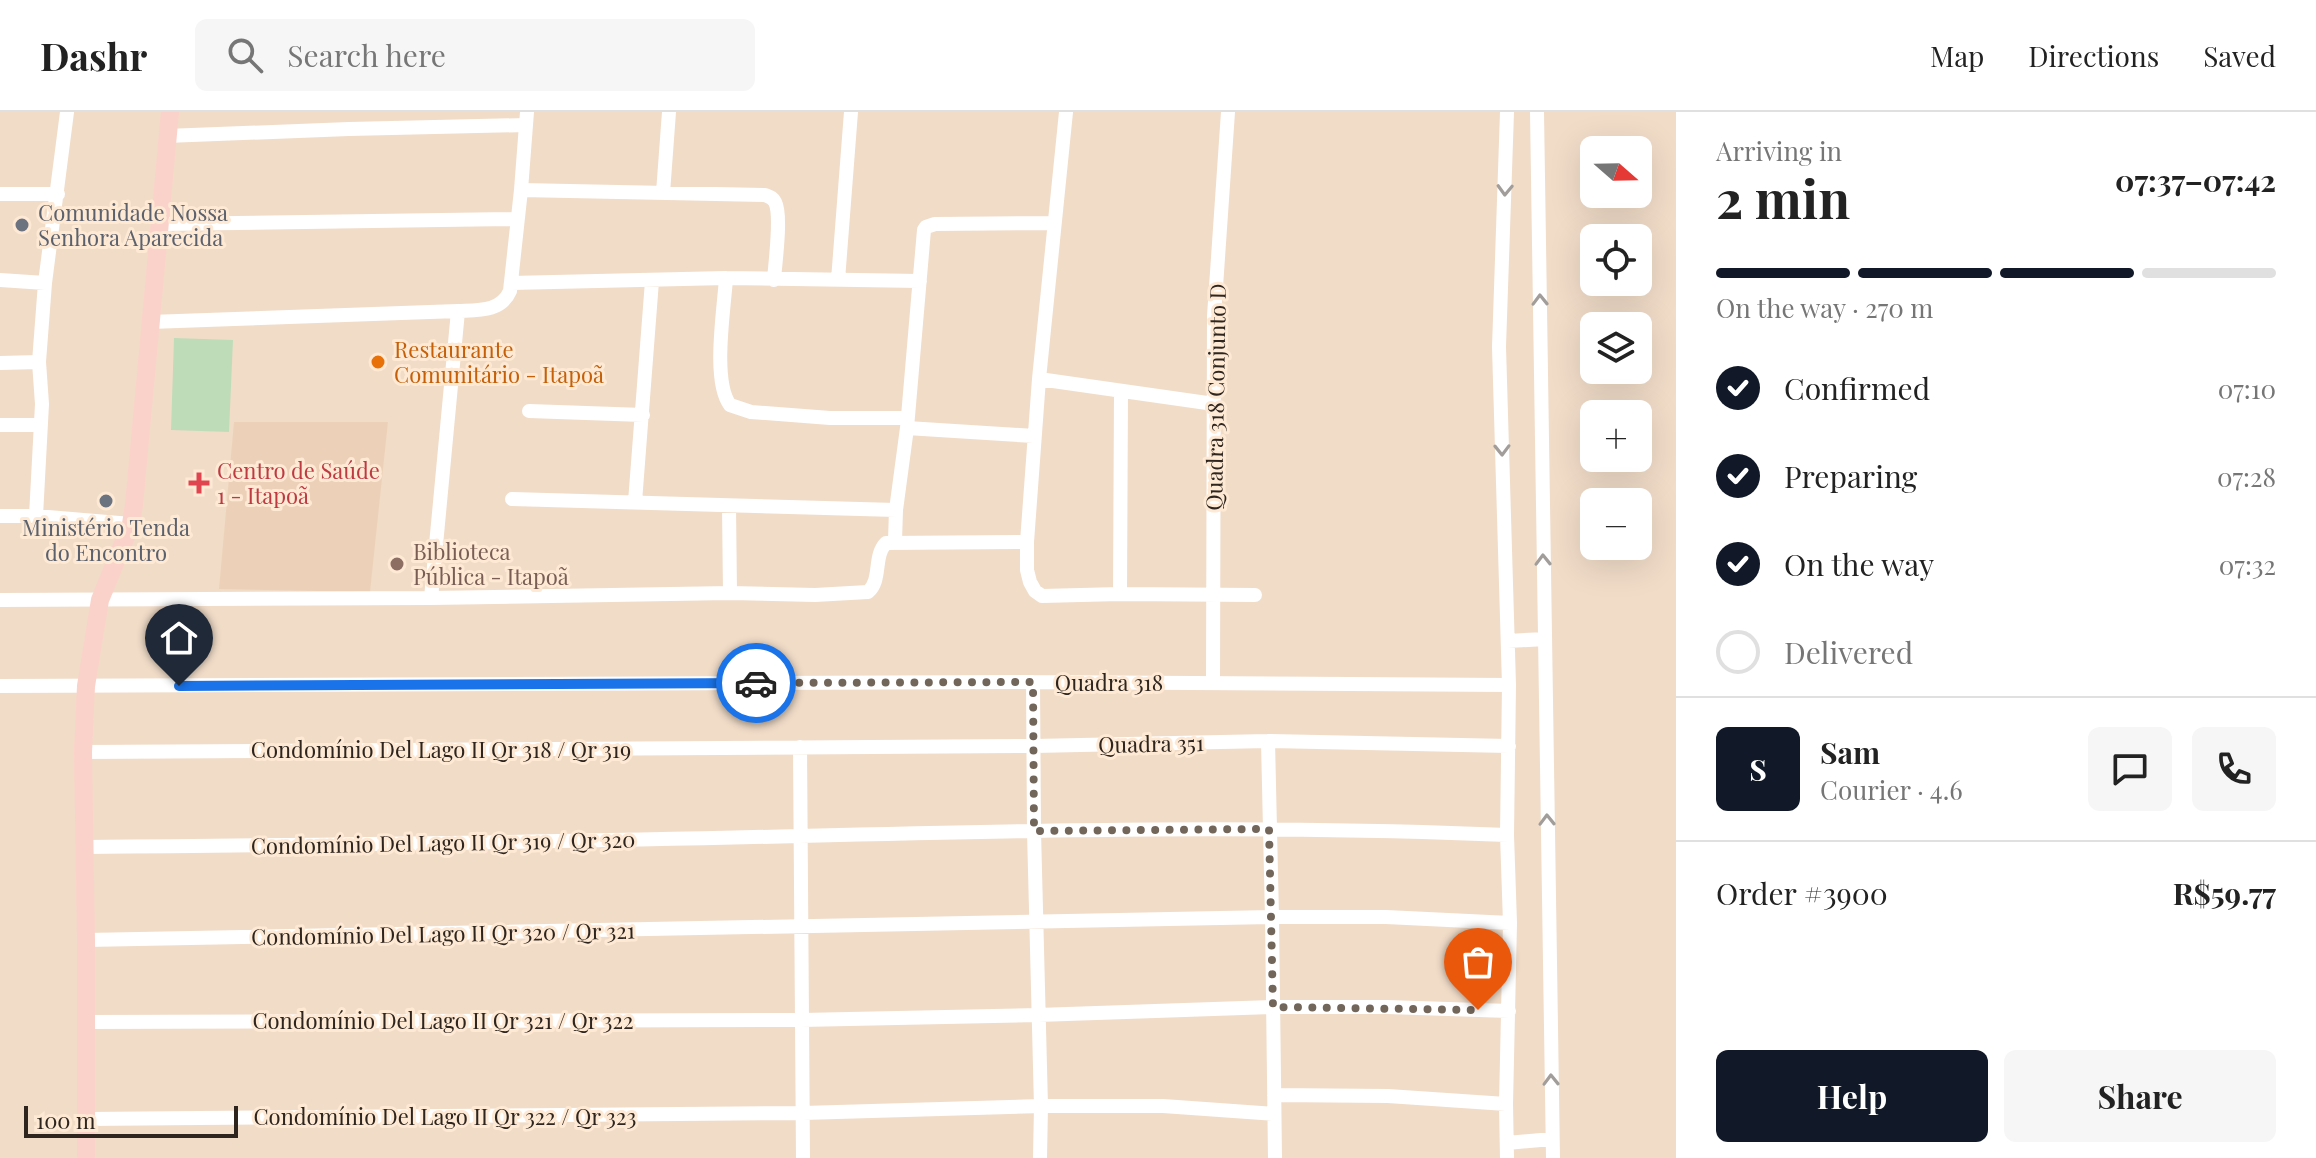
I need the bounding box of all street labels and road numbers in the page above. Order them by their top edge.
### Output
street label: Quadra 318 Conjunto D [1198,283,1232,511]
street label: Quadra 318 [1055,667,1163,697]
street label: Quadra 351 [1098,727,1204,759]
street label: Condomínio Del Lago II Qr 318 / Qr 319 [251,734,631,764]
street label: Condomínio Del Lago II Qr 319 / Qr 320 [250,824,636,860]
street label: Condomínio Del Lago II Qr 320 / Qr 321 [251,915,635,951]
street label: Condomínio Del Lago II Qr 321 / Qr 322 [252,1005,634,1035]
street label: Condomínio Del Lago II Qr 322 / Qr 323 [253,1101,637,1131]

